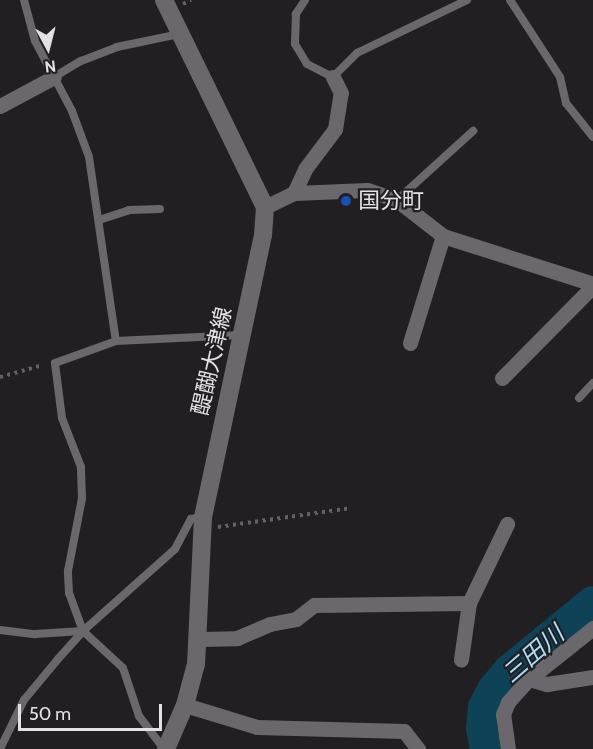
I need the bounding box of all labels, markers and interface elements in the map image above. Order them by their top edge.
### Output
north arrow [18,18,78,78]
text: N [43,56,57,76]
place label: 国分町 [358,188,424,214]
marker: 国分町 [339,194,353,208]
street label: 醍醐大津線 [187,304,237,418]
water label: 三田川 [496,620,570,688]
scale bar [21,692,165,730]
text: 50 m [29,703,71,725]

